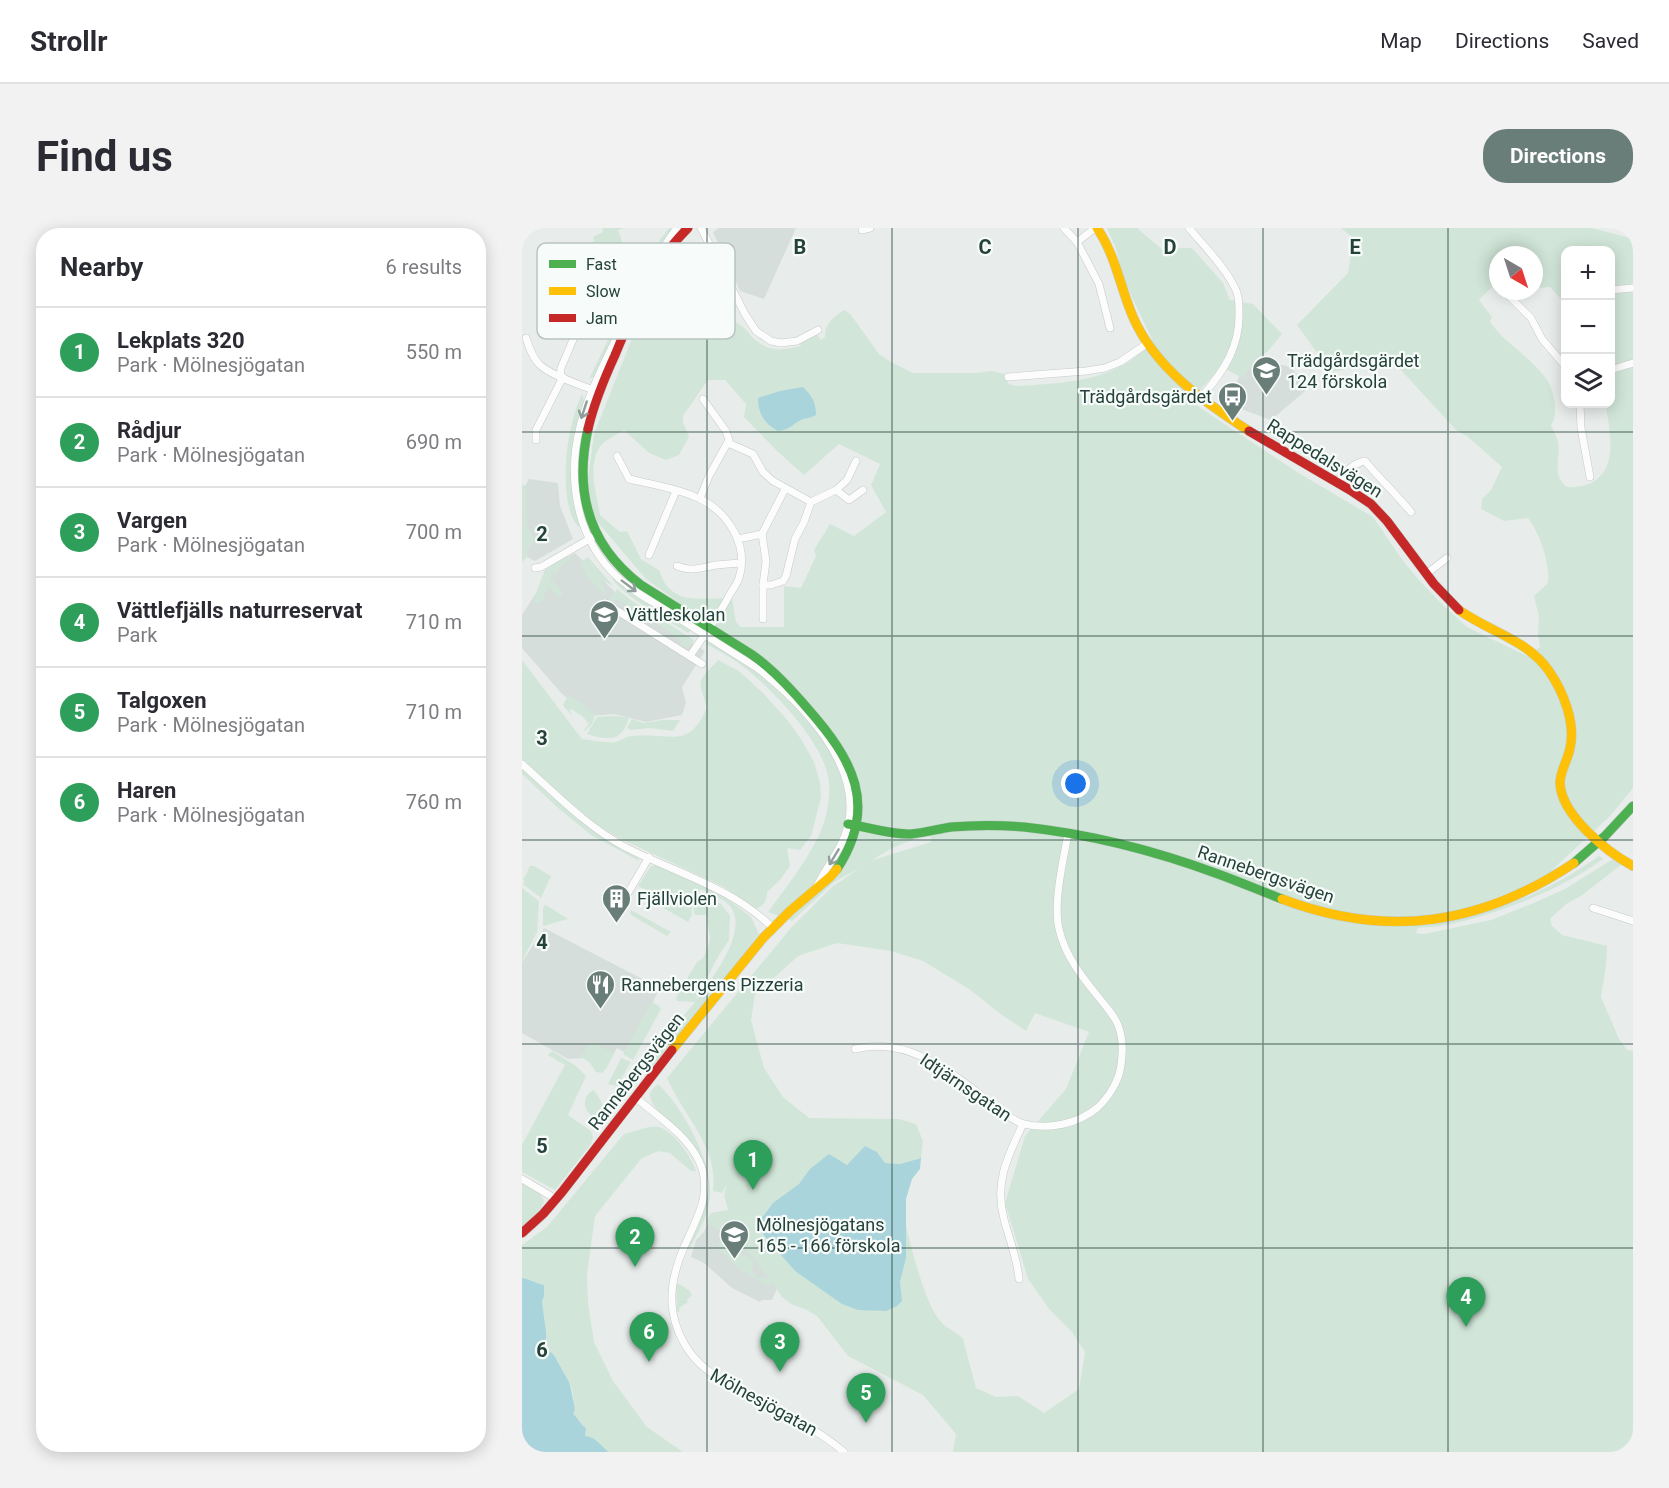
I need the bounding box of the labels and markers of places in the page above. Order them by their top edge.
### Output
place label: Trädgårdsgärdet 124 förskola [1287,350,1420,392]
school or university icon: Trädgårdsgärdet 124 förskola [1250,354,1282,396]
bus stop icon: Trädgårdsgärdet [1217,380,1249,422]
place label: Trädgårdsgärdet [1080,386,1212,407]
school or university icon: Vättleskolan [589,598,621,640]
place label: Vättleskolan [626,604,725,625]
building icon: Fjällviolen [600,882,632,924]
place label: Fjällviolen [637,888,717,909]
restaurant icon: Rannebergens Pizzeria [584,968,616,1010]
place label: Rannebergens Pizzeria [621,974,804,995]
pin: 1 [734,1140,772,1190]
place label: Mölnesjögatans 165 - 166 förskola [756,1214,901,1256]
pin: 2 [616,1218,654,1267]
school or university icon: Mölnesjögatans 165 - 166 förskola [719,1218,751,1260]
pin: 4 [1446,1278,1486,1327]
pin: 6 [630,1312,668,1362]
pin: 3 [760,1322,800,1372]
pin: 5 [846,1374,886,1423]

